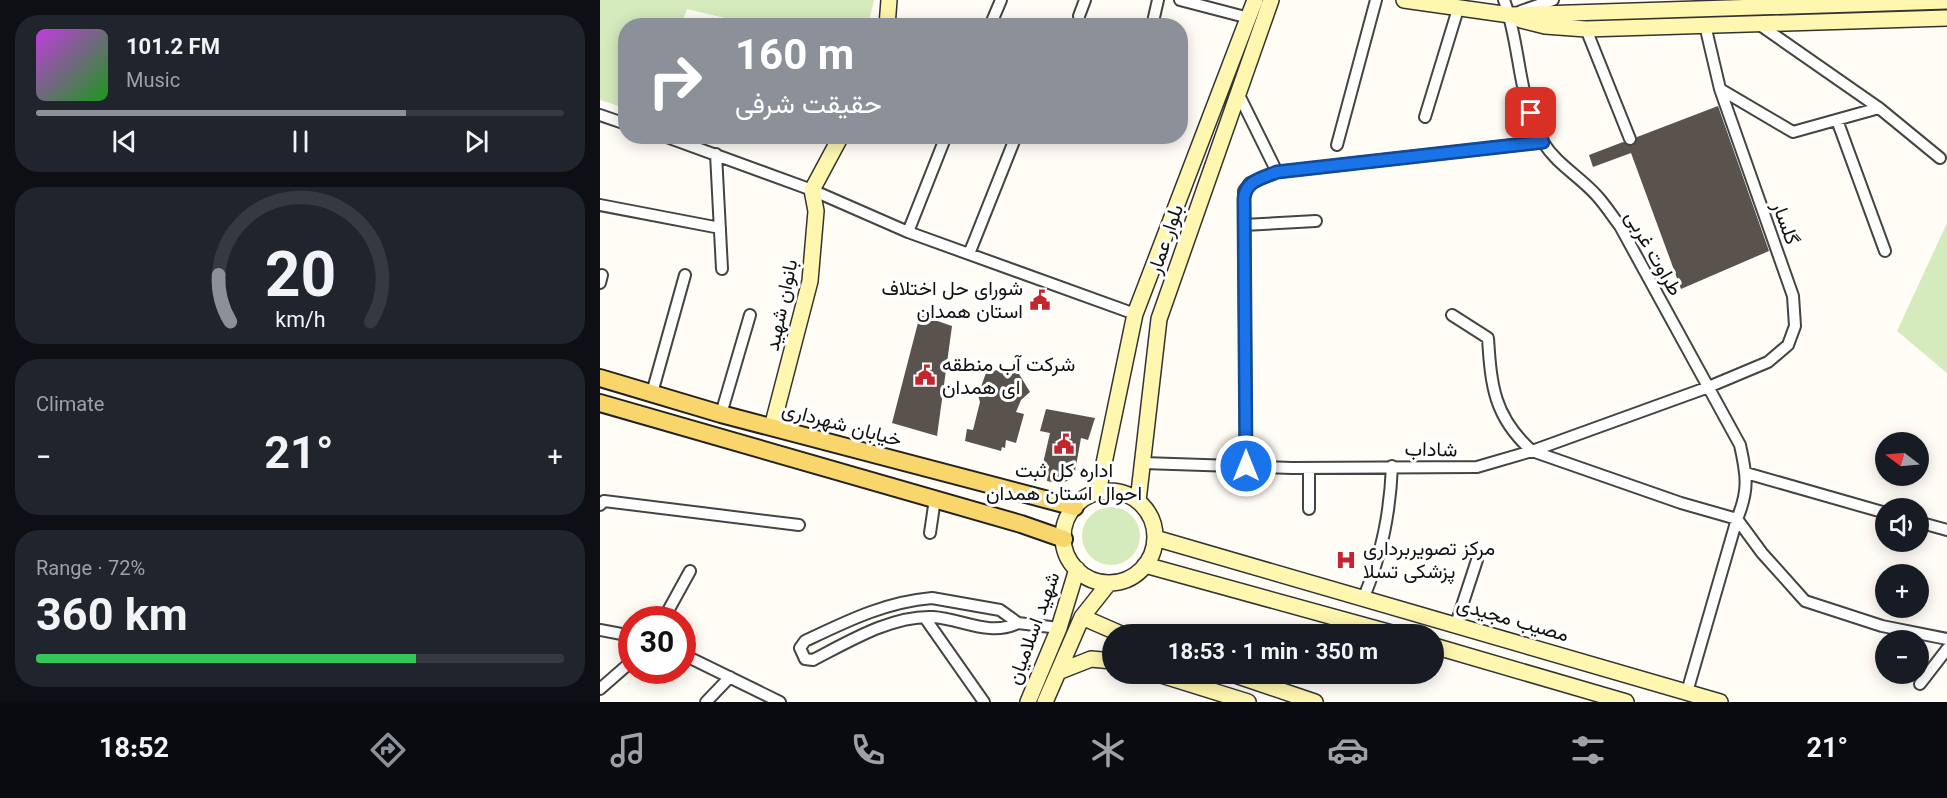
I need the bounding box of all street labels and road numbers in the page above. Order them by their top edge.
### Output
street label: گلسار [1761,197,1807,250]
street label: بلوار عمار [1140,200,1194,280]
street label: طراوت غربی [1615,205,1690,303]
street label: بانوان شهید [758,257,808,354]
street label: خیابان شهرداری [778,395,905,457]
street label: شاداب [1404,435,1458,467]
street label: شهید اسلامیان [1000,568,1070,690]
street label: مصیب مجیدی [1453,590,1572,652]

